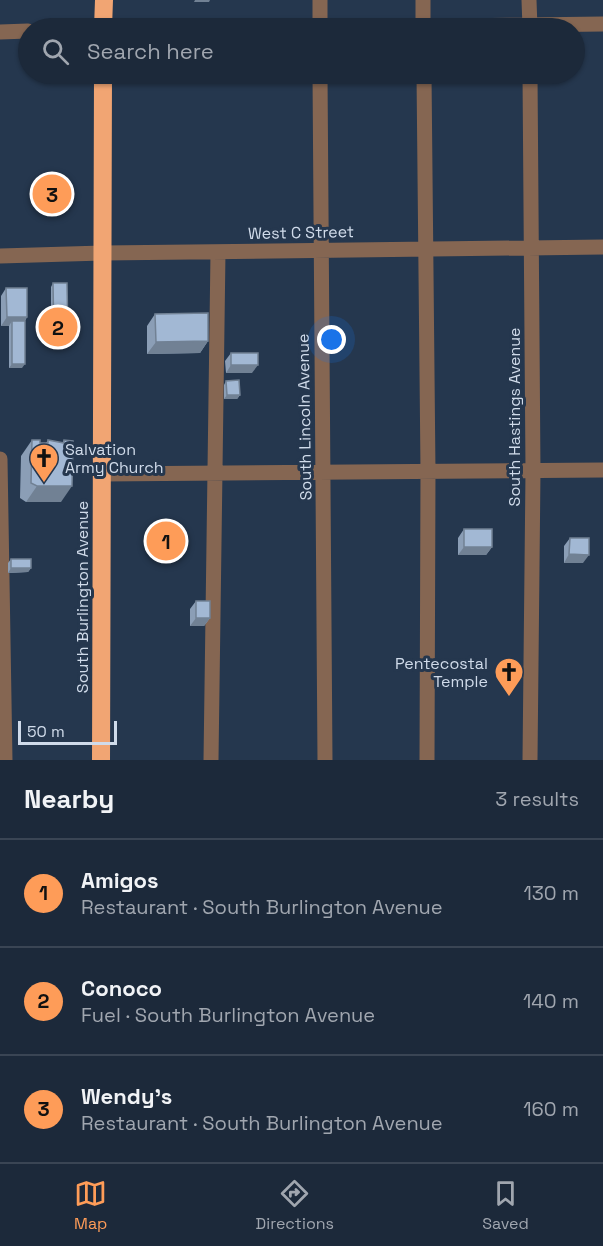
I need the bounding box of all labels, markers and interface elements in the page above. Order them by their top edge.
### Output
search box [18,18,585,84]
icon: search [39,35,72,68]
text: Search here [87,37,214,65]
pin: 3 [32,172,72,216]
street label: West C Street [248,221,354,244]
pin: 2 [38,304,78,350]
your location [317,325,346,354]
street label: South Hastings Avenue [504,328,525,506]
street label: South Lincoln Avenue [293,333,316,501]
place label: Salvation Army Church [65,439,164,478]
church icon: Salvation Army Church [28,442,60,484]
street label: South Burlington Avenue [72,501,93,693]
pin: 1 [146,518,186,564]
place label: Pentecostal Temple [395,653,488,692]
church icon: Pentecostal Temple [493,656,525,698]
scale bar [18,718,117,746]
text: 50 m [27,721,65,742]
text: Nearby [24,782,114,816]
text: 3 results [495,786,579,812]
text: Amigos [81,866,159,894]
text: 1 [39,880,48,906]
text: 130 m [523,880,579,906]
text: Restaurant · South Burlington Avenue [81,894,443,920]
text: Conoco [81,974,162,1002]
text: 2 [38,988,49,1014]
text: 140 m [523,988,579,1014]
text: Fuel · South Burlington Avenue [81,1002,375,1028]
text: Wendy's [81,1082,172,1110]
text: 3 [37,1096,50,1122]
text: 160 m [523,1096,579,1122]
text: Restaurant · South Burlington Avenue [81,1110,443,1136]
tab: Map [74,1177,107,1234]
tab: Directions [256,1177,334,1234]
tab: Saved [482,1177,529,1234]

